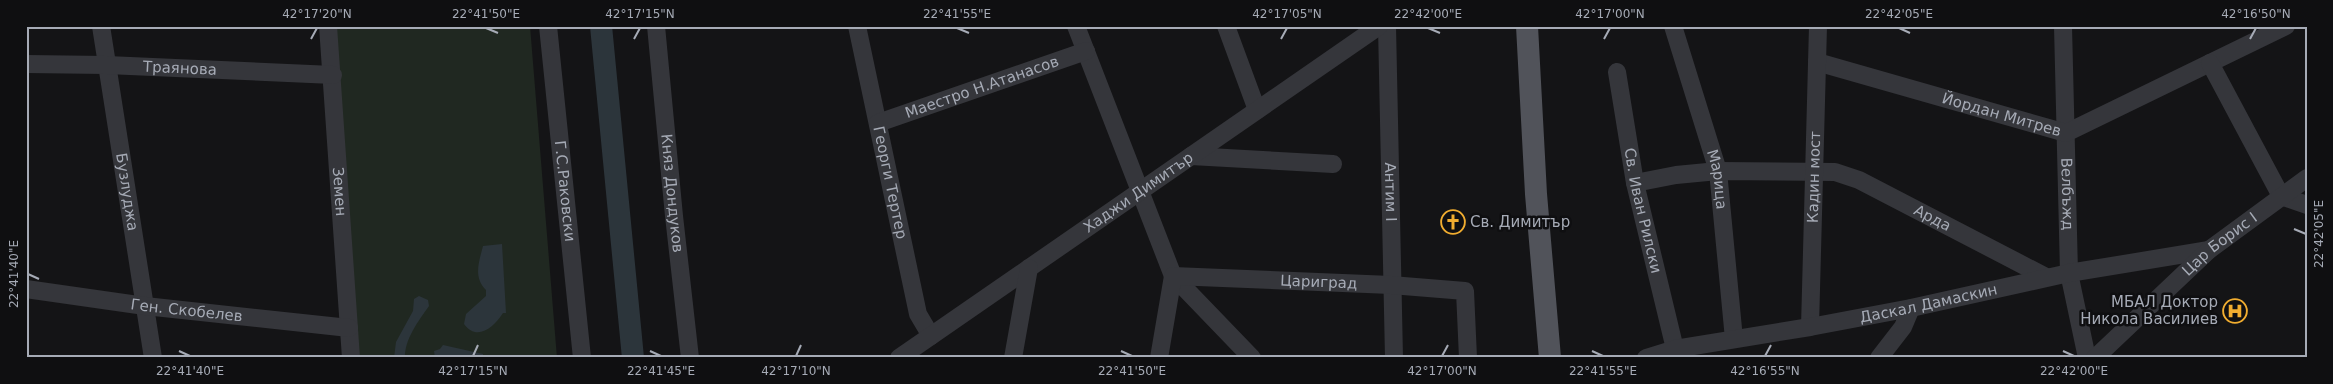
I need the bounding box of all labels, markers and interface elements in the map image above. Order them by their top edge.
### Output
text: 42°17'20"N [282,7,352,21]
text: 22°41'50"E [452,7,520,21]
text: 42°17'15"N [605,7,675,21]
text: 22°41'55"E [923,7,991,21]
text: 42°17'05"N [1252,7,1322,21]
text: 22°42'00"E [1394,7,1462,21]
text: 42°17'00"N [1575,7,1645,21]
text: 22°42'05"E [1865,7,1933,21]
text: 42°16'50"N [2221,7,2291,21]
street label: Маестро Н.Атанасов [903,52,1061,122]
street label: Траянова [142,58,217,79]
street label: Йордан Митрев [1940,88,2063,140]
street label: Георги Тертер [869,124,911,241]
street label: Кадин мост [1804,131,1824,223]
street label: Княз Дондуков [657,133,687,254]
street label: Г.С.Раковски [551,140,579,243]
street label: Св. Иван Рилски [1620,146,1665,275]
street label: Марица [1703,147,1731,210]
street label: Хаджи Димитър [1080,148,1197,237]
street label: Бузлуджа [112,152,142,232]
street label: Велбъжд [2057,157,2077,231]
street label: Антим I [1381,162,1400,222]
street label: Земен [329,166,350,217]
text: 22°42'05"E [2312,200,2326,268]
street label: Арда [1911,201,1954,235]
church icon: Св. Димитър [1440,209,1466,235]
street label: Цар Борис I [2178,209,2261,280]
place label: Св. Димитър [1470,213,1570,231]
text: 22°41'40"E [7,240,21,308]
street label: Цариград [1280,271,1358,293]
street label: Даскал Дамаскин [1858,280,1999,326]
place label: МБАЛ Доктор Никола Василиев [2080,293,2218,328]
street label: Ген. Скобелев [129,295,244,325]
hospital icon: МБАЛ Доктор Никола Василиев [2222,298,2248,324]
text: 22°41'40"E [156,364,224,378]
text: 42°17'15"N [438,364,508,378]
text: 22°41'45"E [627,364,695,378]
text: 42°17'10"N [761,364,831,378]
text: 22°41'50"E [1098,364,1166,378]
text: 42°17'00"N [1407,364,1477,378]
text: 22°41'55"E [1569,364,1637,378]
text: 42°16'55"N [1730,364,1800,378]
text: 22°42'00"E [2040,364,2108,378]

